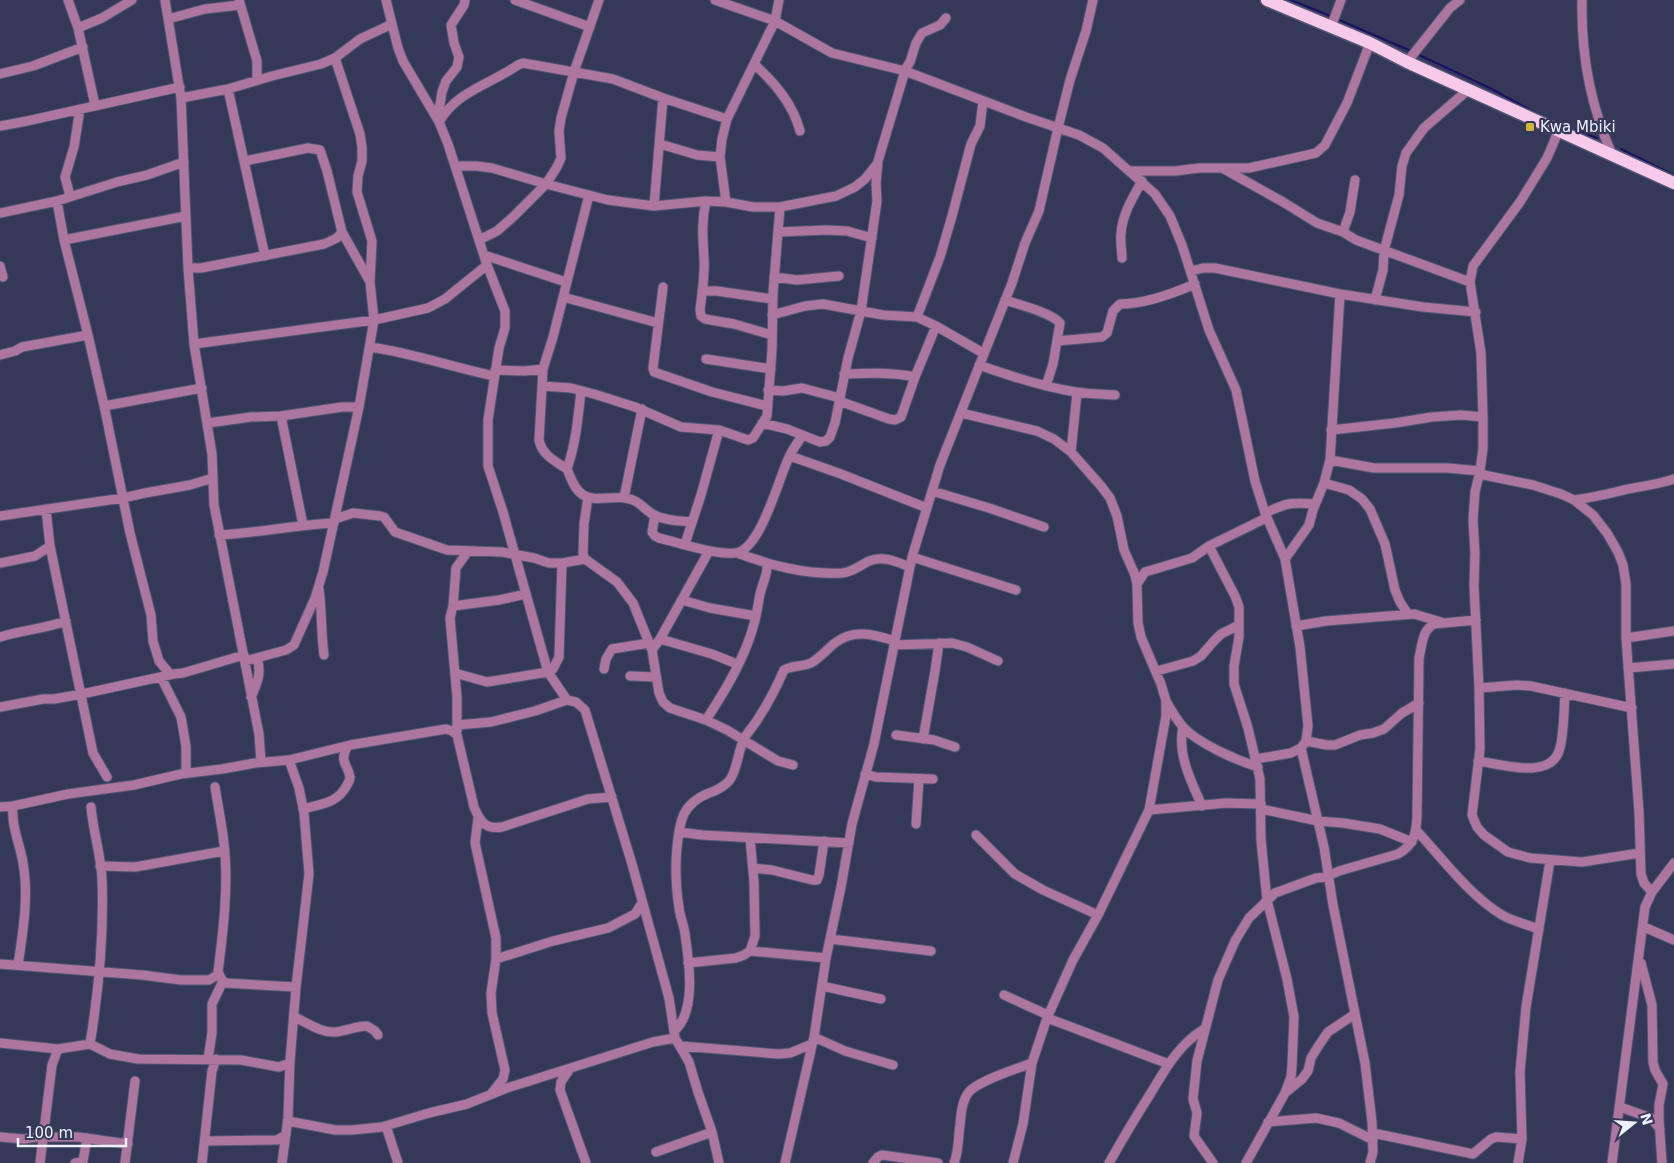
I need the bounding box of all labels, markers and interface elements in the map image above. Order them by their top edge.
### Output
place label: Kwa Mbiki [1540,118,1616,136]
marker: Kwa Mbiki [1524,121,1536,133]
north arrow [1609,1098,1659,1148]
text: N [1637,1111,1656,1127]
scale bar [18,1116,125,1148]
text: 100 m [25,1124,73,1142]

